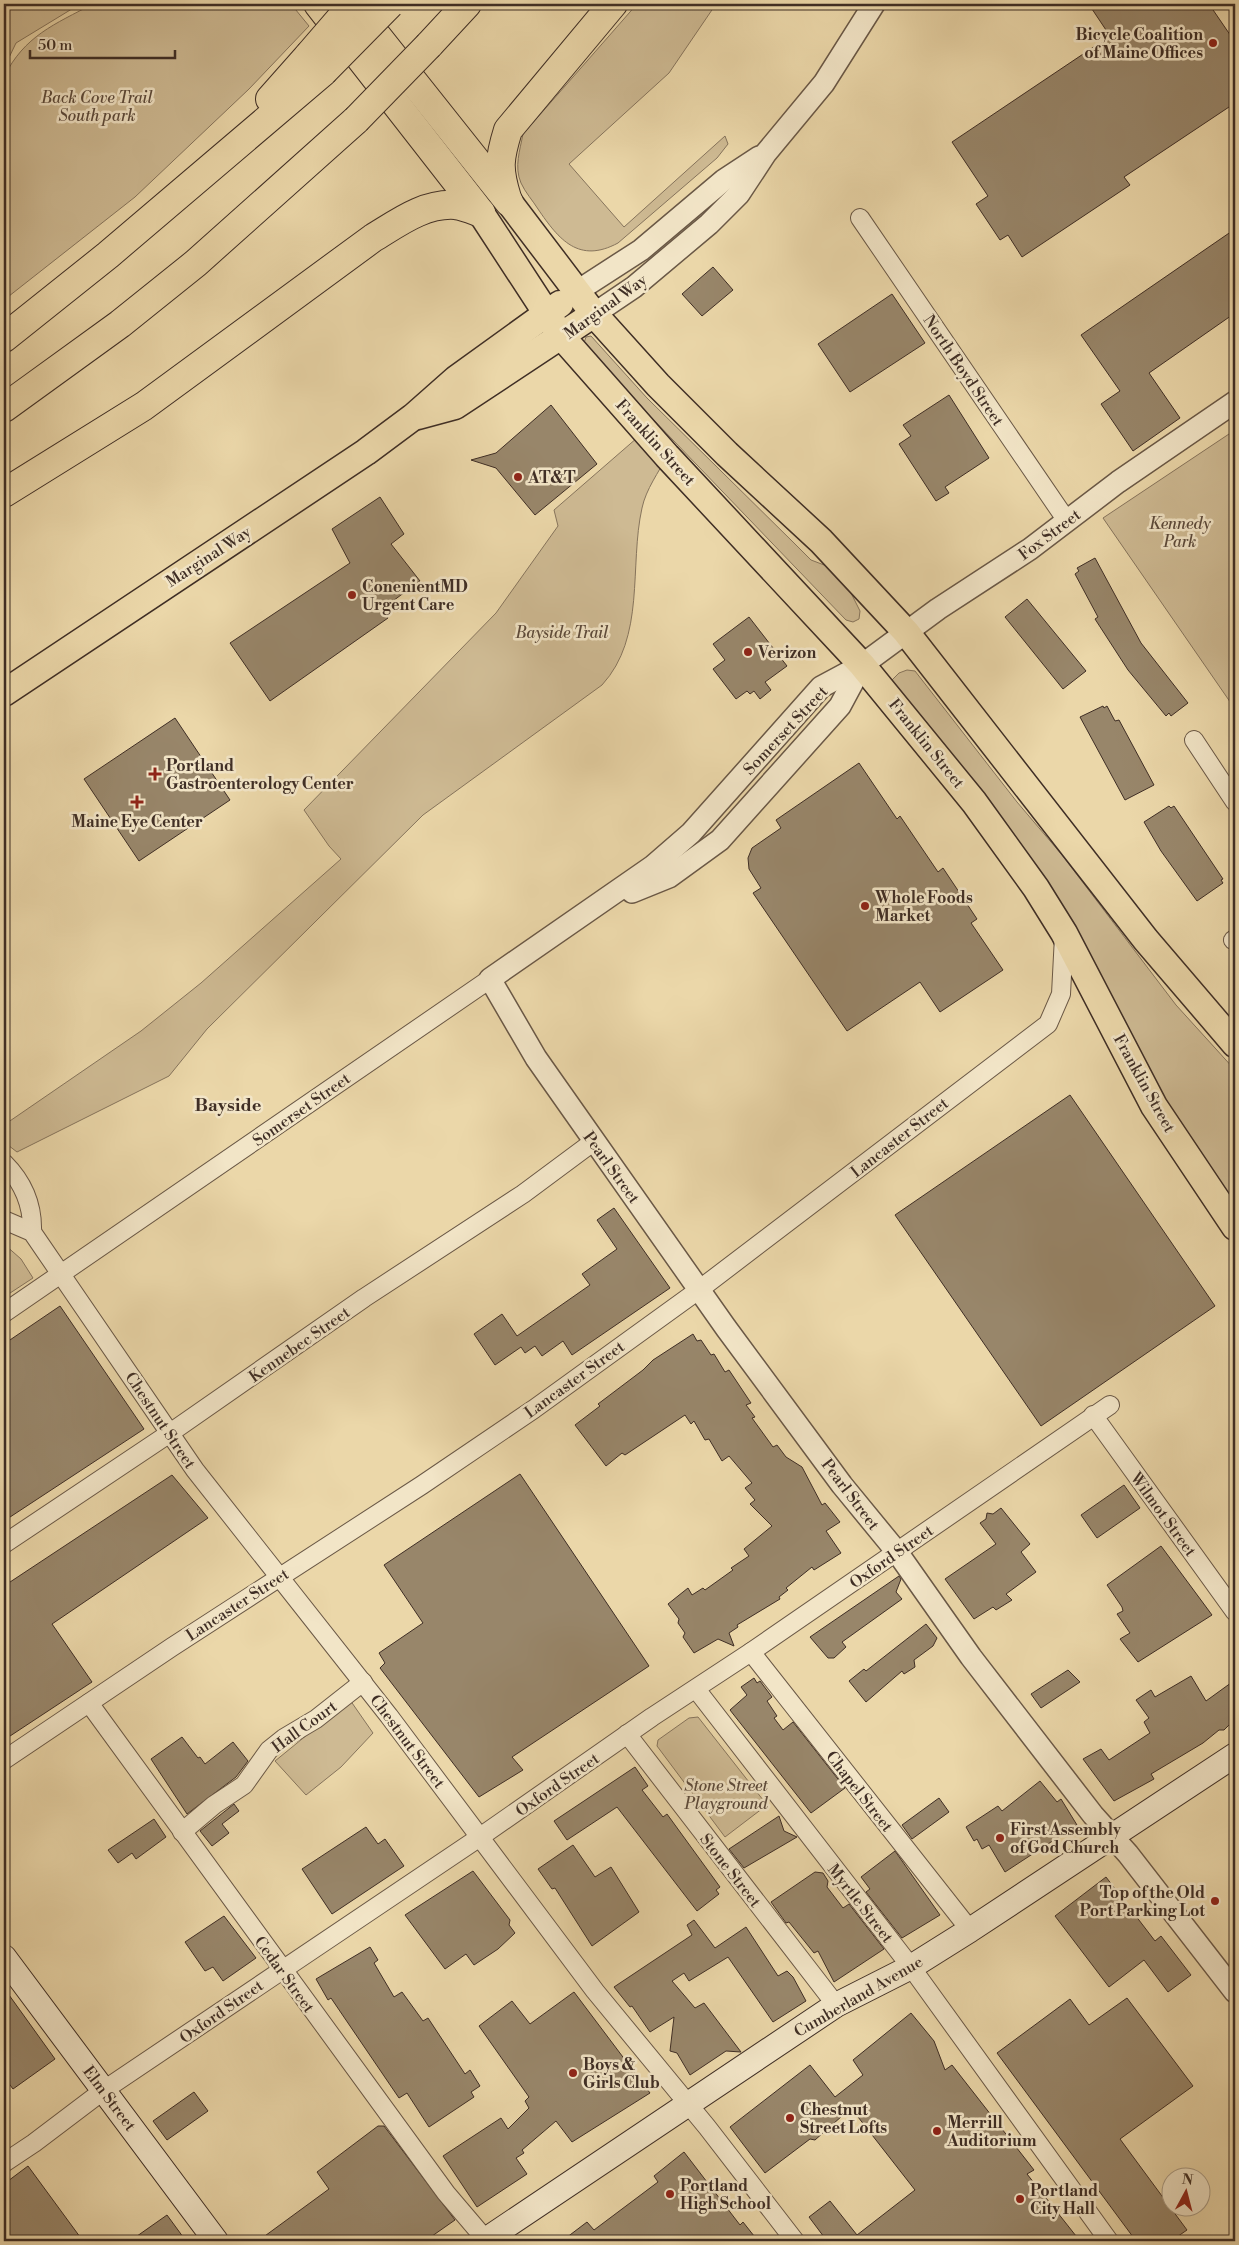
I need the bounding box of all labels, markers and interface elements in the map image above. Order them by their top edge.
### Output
place label: Bicycle Coalition of Maine Offices [1075,25,1203,63]
scale bar [30,28,175,60]
text: 50 m [38,36,72,55]
marker: Bicycle Coalition of Maine Offices [1207,37,1219,49]
park label: Back Cove Trail South park [40,88,154,126]
street label: Marginal Way [560,270,651,344]
street label: North Boyd Street [919,311,1008,430]
street label: Franklin Street [611,395,700,490]
place label: AT&T [527,468,576,488]
marker: AT&T [512,471,524,483]
street label: Fox Street [1014,505,1085,565]
park label: Kennedy Park [1149,514,1211,552]
street label: Marginal Way [162,522,255,592]
place label: ConenientMD Urgent Care [362,577,468,615]
marker: ConenientMD Urgent Care [346,589,358,601]
park label: Bayside Trail [515,623,609,643]
place label: Verizon [757,643,817,663]
marker: Verizon [742,646,754,658]
street label: Somerset Street [739,682,832,779]
street label: Franklin Street [884,695,969,793]
place label: Portland Gastroenterology Center [166,756,354,794]
marker: Portland Gastroenterology Center [148,767,162,781]
marker: Maine Eye Center [130,795,144,809]
place label: Maine Eye Center [71,812,203,832]
place label: Whole Foods Market [874,888,973,926]
marker: Whole Foods Market [859,900,871,912]
street label: Franklin Street [1109,1031,1180,1136]
street label: Somerset Street [249,1069,355,1151]
street label: Lancaster Street [847,1093,953,1182]
district label: Bayside [195,1094,262,1117]
street label: Pearl Street [578,1128,644,1208]
street label: Kennebec Street [245,1302,354,1387]
street label: Lancaster Street [521,1337,629,1423]
street label: Chestnut Street [120,1368,200,1473]
street label: Pearl Street [817,1455,884,1535]
street label: Wilmot Street [1125,1468,1201,1561]
street label: Oxford Street [846,1520,938,1593]
street label: Lancaster Street [182,1564,293,1646]
street label: Chestnut Street [365,1691,449,1793]
street label: Hall Court [268,1696,341,1757]
street label: Chapel Street [821,1747,897,1836]
street label: Oxford Street [512,1748,604,1821]
park label: Stone Street Playground [684,1776,769,1814]
place label: First Assembly of God Church [1010,1820,1122,1858]
street label: Stone Street [695,1830,765,1912]
marker: First Assembly of God Church [994,1832,1006,1844]
street label: Myrtle Street [823,1860,897,1947]
place label: Top of the Old Port Parking Lot [1079,1883,1205,1921]
marker: Top of the Old Port Parking Lot [1209,1895,1221,1907]
street label: Cedar Street [250,1932,319,2017]
street label: Cumberland Avenue [791,1952,926,2042]
street label: Oxford Street [176,1975,268,2048]
place label: Boys & Girls Club [583,2055,660,2093]
street label: Elm Street [78,2062,140,2135]
marker: Boys & Girls Club [567,2067,579,2079]
place label: Chestnut Street Lofts [800,2100,887,2138]
marker: Chestnut Street Lofts [784,2112,796,2124]
place label: Merrill Auditorium [946,2113,1037,2151]
marker: Merrill Auditorium [931,2125,943,2137]
north arrow [1162,2168,1212,2218]
text: N [1181,2170,1194,2190]
place label: Portland High School [680,2176,772,2214]
place label: Portland City Hall [1030,2181,1098,2219]
marker: Portland High School [664,2188,676,2200]
marker: Portland City Hall [1014,2193,1026,2205]

